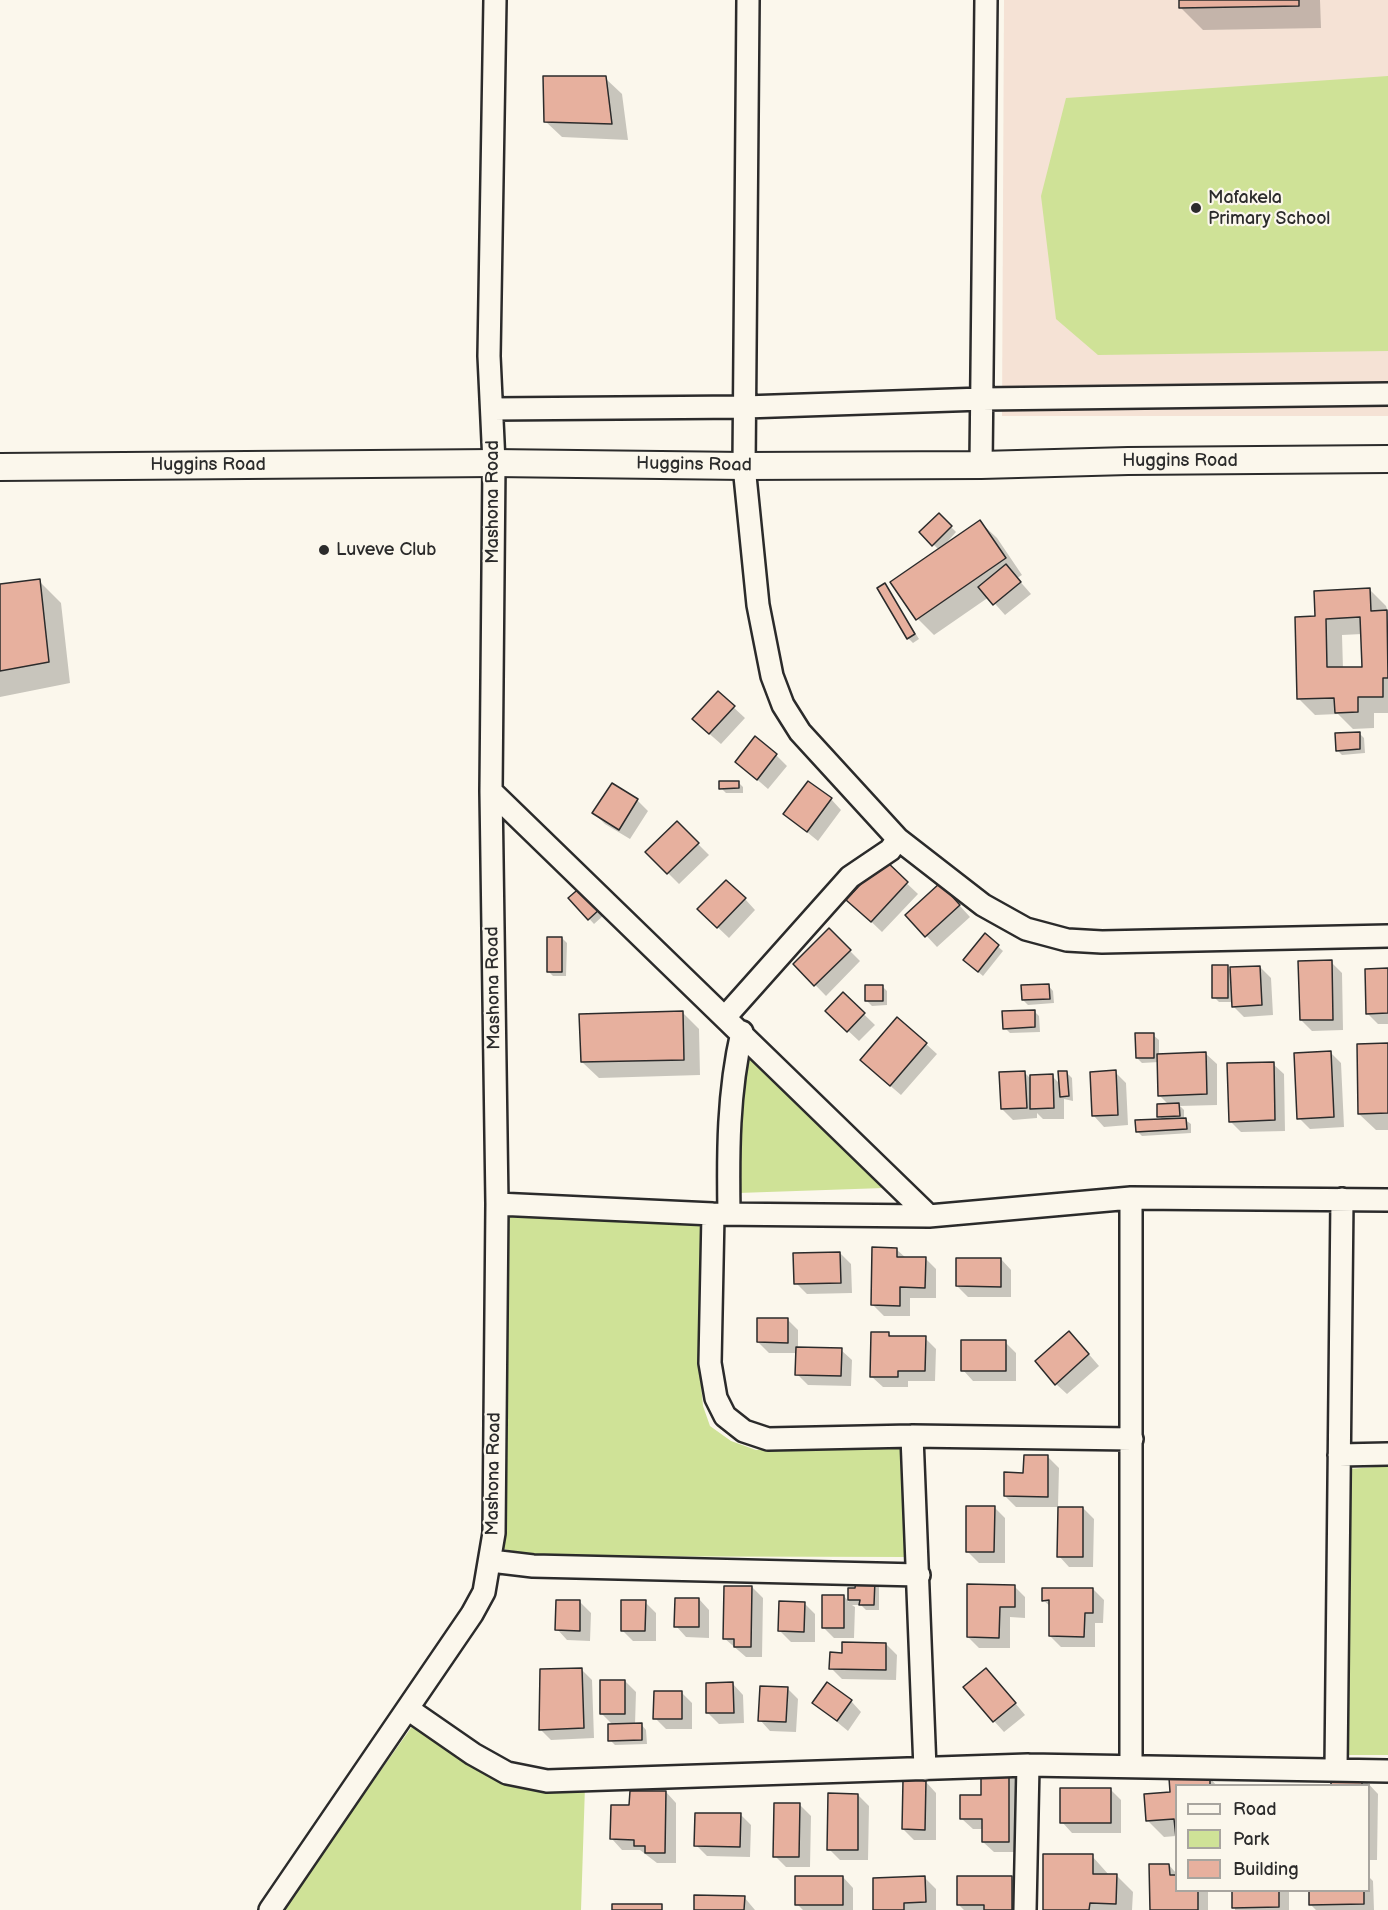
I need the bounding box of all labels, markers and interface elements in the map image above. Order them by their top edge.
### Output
place label: Mafakela Primary School [1208,187,1330,230]
marker: Mafakela Primary School [1189,201,1203,215]
street label: Mashona Road [482,440,504,564]
street label: Huggins Road [1122,450,1238,472]
street label: Huggins Road [636,453,752,477]
street label: Huggins Road [150,454,266,476]
place label: Luveve Club [336,539,436,561]
marker: Luveve Club [317,543,331,557]
street label: Mashona Road [482,926,506,1050]
street label: Mashona Road [482,1412,506,1536]
legend [1175,1784,1370,1892]
text: Road [1233,1799,1277,1820]
text: Park [1233,1829,1269,1850]
text: Building [1233,1859,1299,1880]

